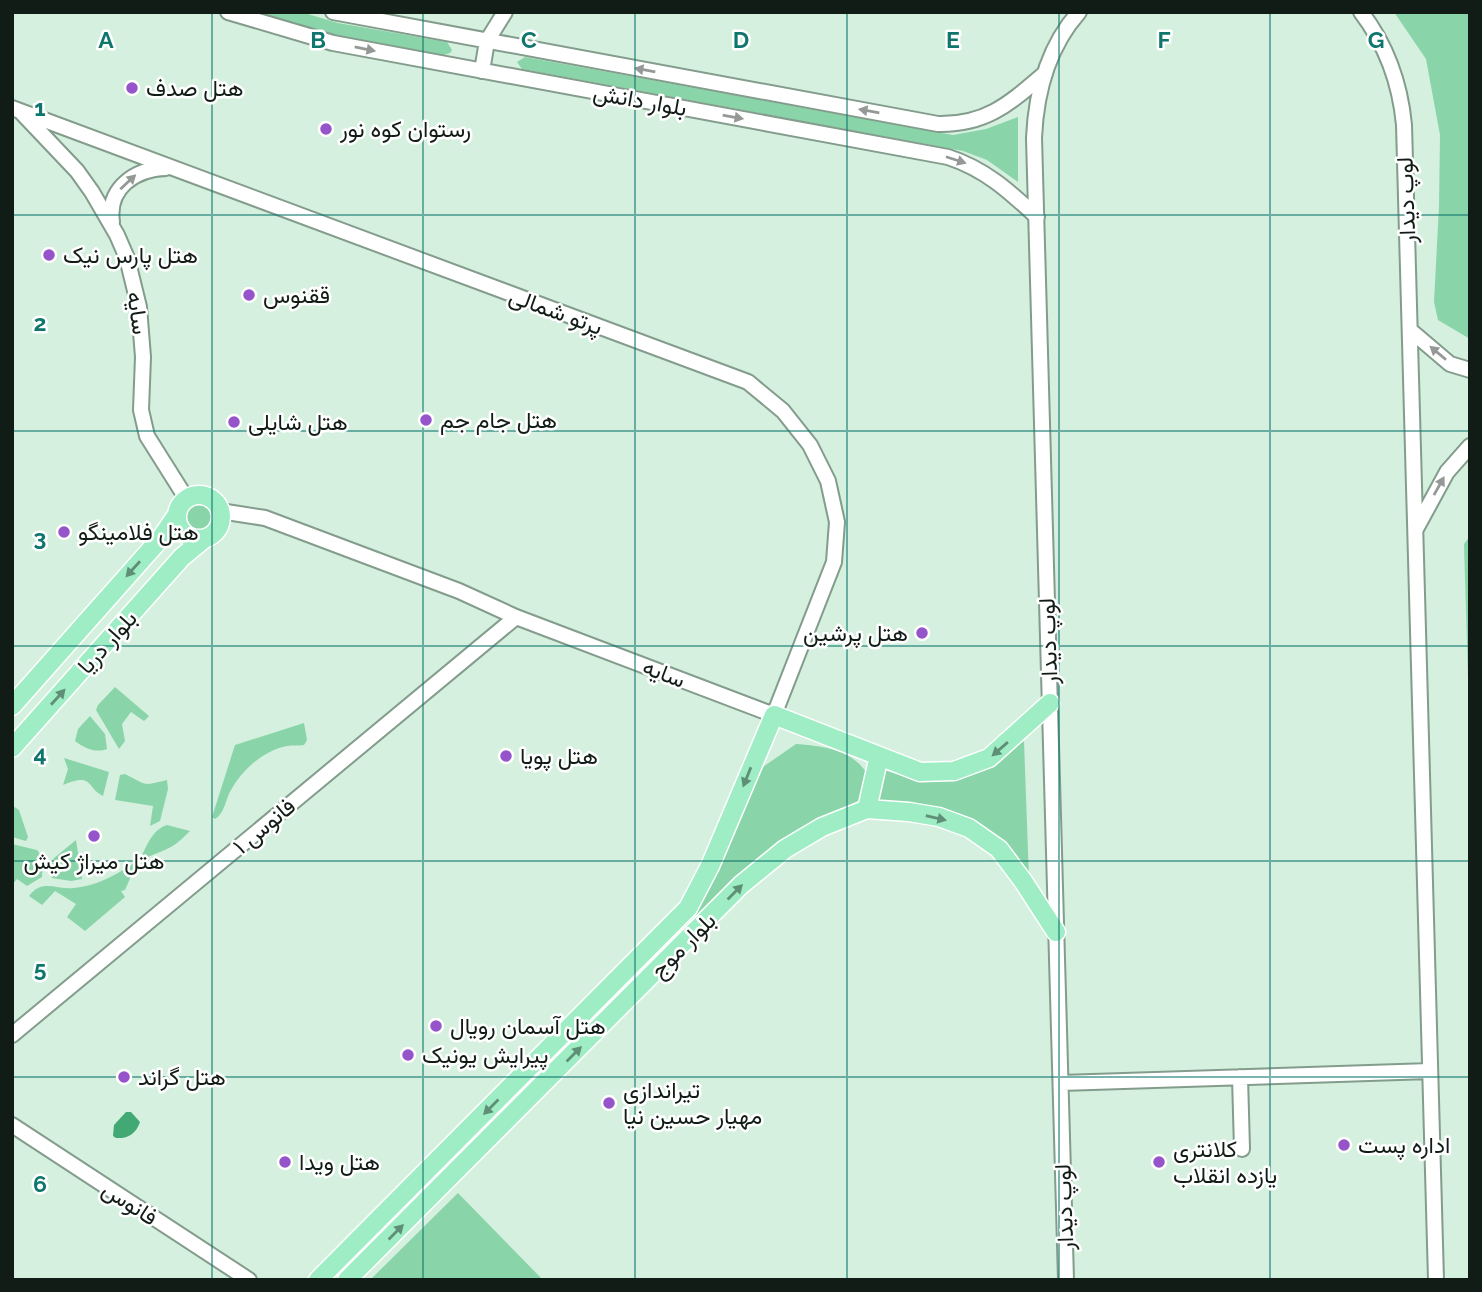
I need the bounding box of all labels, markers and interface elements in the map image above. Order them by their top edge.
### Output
text: A [98,26,114,53]
text: B [310,26,326,53]
text: C [521,26,537,53]
text: D [733,26,749,53]
text: E [946,26,960,53]
text: F [1157,26,1171,53]
text: G [1368,26,1384,53]
one-way arrow [354,44,376,55]
one-way arrow [634,64,656,75]
place label: هتل صدف [146,74,243,102]
street label: بلوار دانش [591,78,689,123]
marker: هتل صدف [124,80,140,96]
text: 1 [34,94,46,121]
one-way arrow [858,105,880,116]
one-way arrow [722,111,744,122]
place label: رستوان کوه نور [339,115,471,144]
marker: رستوان کوه نور [318,121,334,137]
one-way arrow [946,155,967,166]
street label: لوپ دیدار [1390,156,1424,245]
one-way arrow [119,174,136,190]
place label: هتل پارس نیک [63,241,198,271]
marker: هتل پارس نیک [41,247,57,263]
place label: ققنوس [263,281,330,310]
street label: پرتو شمالی [505,281,607,343]
marker: ققنوس [241,287,257,303]
street label: سایه [122,290,155,336]
text: 2 [34,309,46,336]
one-way arrow [1429,346,1447,361]
place label: هتل جام جم [440,406,557,435]
place label: هتل شایلی [248,408,348,436]
marker: هتل جام جم [418,412,434,428]
marker: هتل شایلی [226,414,242,430]
one-way arrow [1433,476,1445,496]
place label: هتل فلامینگو [78,518,199,547]
text: 3 [34,524,46,551]
marker: هتل فلامینگو [56,524,72,540]
one-way arrow [126,561,142,578]
street label: لوپ دیدار [1032,597,1066,686]
street label: بلوار دریا [71,605,143,680]
place label: هتل پرشین [803,619,908,649]
marker: هتل پرشین [914,625,930,641]
street label: سایه [639,652,689,693]
one-way arrow [49,689,65,706]
text: 4 [33,740,47,767]
one-way arrow [991,741,1008,756]
place label: هتل پویا [520,742,598,772]
marker: هتل پویا [498,748,514,764]
one-way arrow [742,767,753,788]
street label: فانوس ۱ [227,792,302,861]
one-way arrow [925,812,947,823]
marker: هتل میراژ کیش [86,828,102,844]
place label: هتل میراژ کیش [24,847,164,876]
one-way arrow [726,884,743,901]
street label: بلوار موج [644,906,723,985]
text: 5 [34,955,47,982]
place label: هتل آسمان رویال [450,1012,606,1041]
marker: هتل آسمان رویال [428,1018,444,1034]
place label: پیرایش یونیک [422,1041,548,1071]
one-way arrow [566,1046,582,1063]
marker: پیرایش یونیک [400,1047,416,1063]
place label: هتل گراند [138,1063,226,1092]
marker: هتل گراند [116,1069,132,1085]
place label: تیراندازی مهیار حسین نیا [623,1076,762,1131]
marker: تیراندازی مهیار حسین نیا [601,1095,617,1111]
one-way arrow [484,1098,500,1115]
place label: اداره پست [1358,1131,1450,1161]
place label: کلانتری یازده انقلاب [1173,1135,1277,1190]
marker: اداره پست [1336,1137,1352,1153]
place label: هتل ویدا [299,1148,380,1176]
marker: هتل ویدا [277,1154,293,1170]
marker: کلانتری یازده انقلاب [1151,1154,1167,1170]
street label: لوپ دیدار [1048,1163,1082,1252]
text: 6 [33,1170,47,1197]
street label: فانوس [96,1175,163,1232]
one-way arrow [387,1223,404,1240]

